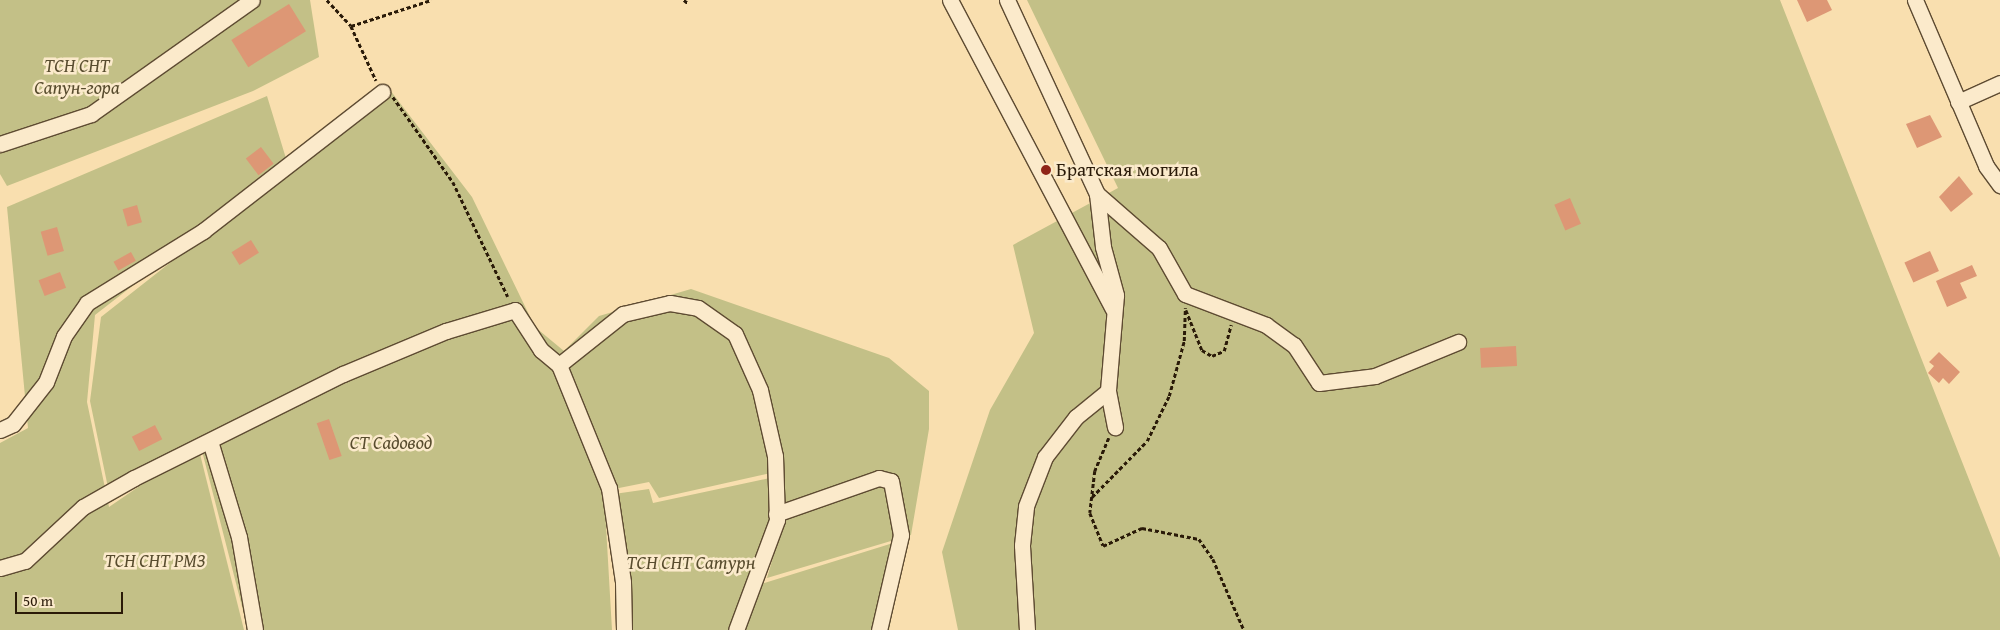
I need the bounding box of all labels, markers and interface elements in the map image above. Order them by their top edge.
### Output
park label: ТСН СНТ Сапун-гора [34,55,120,99]
place label: Братская могила [1056,159,1199,181]
marker: Братская могила [1040,164,1052,176]
park label: СТ Садовод [350,432,432,454]
park label: ТСН СНТ РМЗ [105,550,205,572]
park label: ТСН СНТ Сатурн [627,552,755,574]
scale bar [18,582,125,614]
text: 50 m [23,590,53,611]

